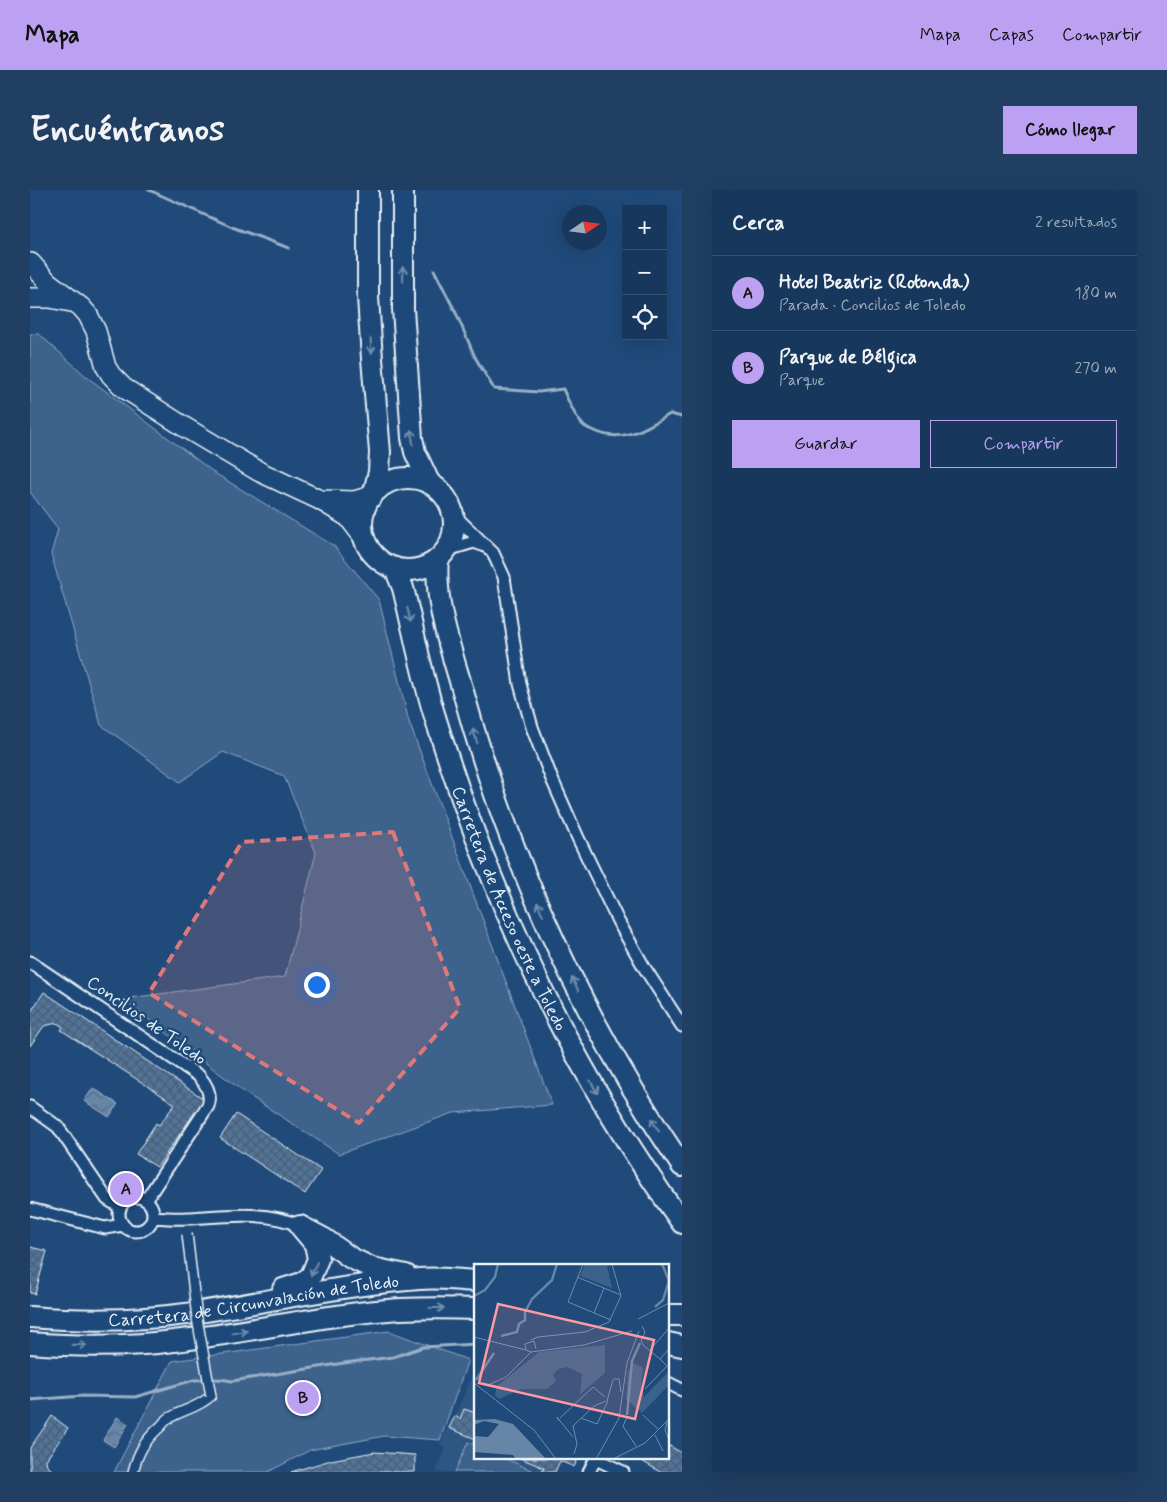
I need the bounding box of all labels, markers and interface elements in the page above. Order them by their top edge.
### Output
text: Mapa [25,20,80,51]
text: Mapa [920,23,961,47]
text: Capas [989,23,1034,47]
text: Compartir [1062,23,1142,47]
button: Cómo llegar [1003,106,1137,154]
text: Encuéntranos [30,107,225,153]
north arrow [562,205,607,250]
map controls [622,205,667,340]
button: + [622,205,667,250]
text: Cerca [732,209,785,237]
text: 2 resultados [1035,212,1117,233]
button: − [622,250,667,295]
one-way arrow [398,267,407,283]
text: Hotel Beatriz (Rotonda) [779,270,969,295]
text: A [743,283,753,304]
text: 180 m [1074,283,1117,304]
button: locate [622,295,667,340]
text: Parada · Concilios de Toledo [779,295,966,316]
one-way arrow [367,338,376,354]
text: Parque de Bélgica [779,345,917,370]
text: B [743,358,753,379]
text: 270 m [1074,358,1117,379]
text: Parque [779,370,825,391]
button: Guardar [732,420,920,468]
button: Compartir [930,420,1117,468]
one-way arrow [407,429,417,445]
one-way arrow [405,606,414,622]
one-way arrow [470,728,480,744]
street label: Carretera de Acceso oeste a Toledo [445,783,572,1035]
one-way arrow [535,902,545,917]
street label: Concilios de Toledo [82,971,211,1071]
your location [304,972,330,998]
one-way arrow [570,976,580,991]
one-way arrow [590,1079,599,1094]
one-way arrow [650,1118,660,1132]
pin: A [110,1170,142,1208]
one-way arrow [308,1261,318,1276]
inset map [474,1264,670,1460]
street label: Carretera de Circunvalación de Toledo [108,1270,400,1333]
one-way arrow [428,1303,445,1313]
one-way arrow [232,1326,248,1336]
one-way arrow [70,1340,86,1350]
pin: B [287,1379,319,1417]

